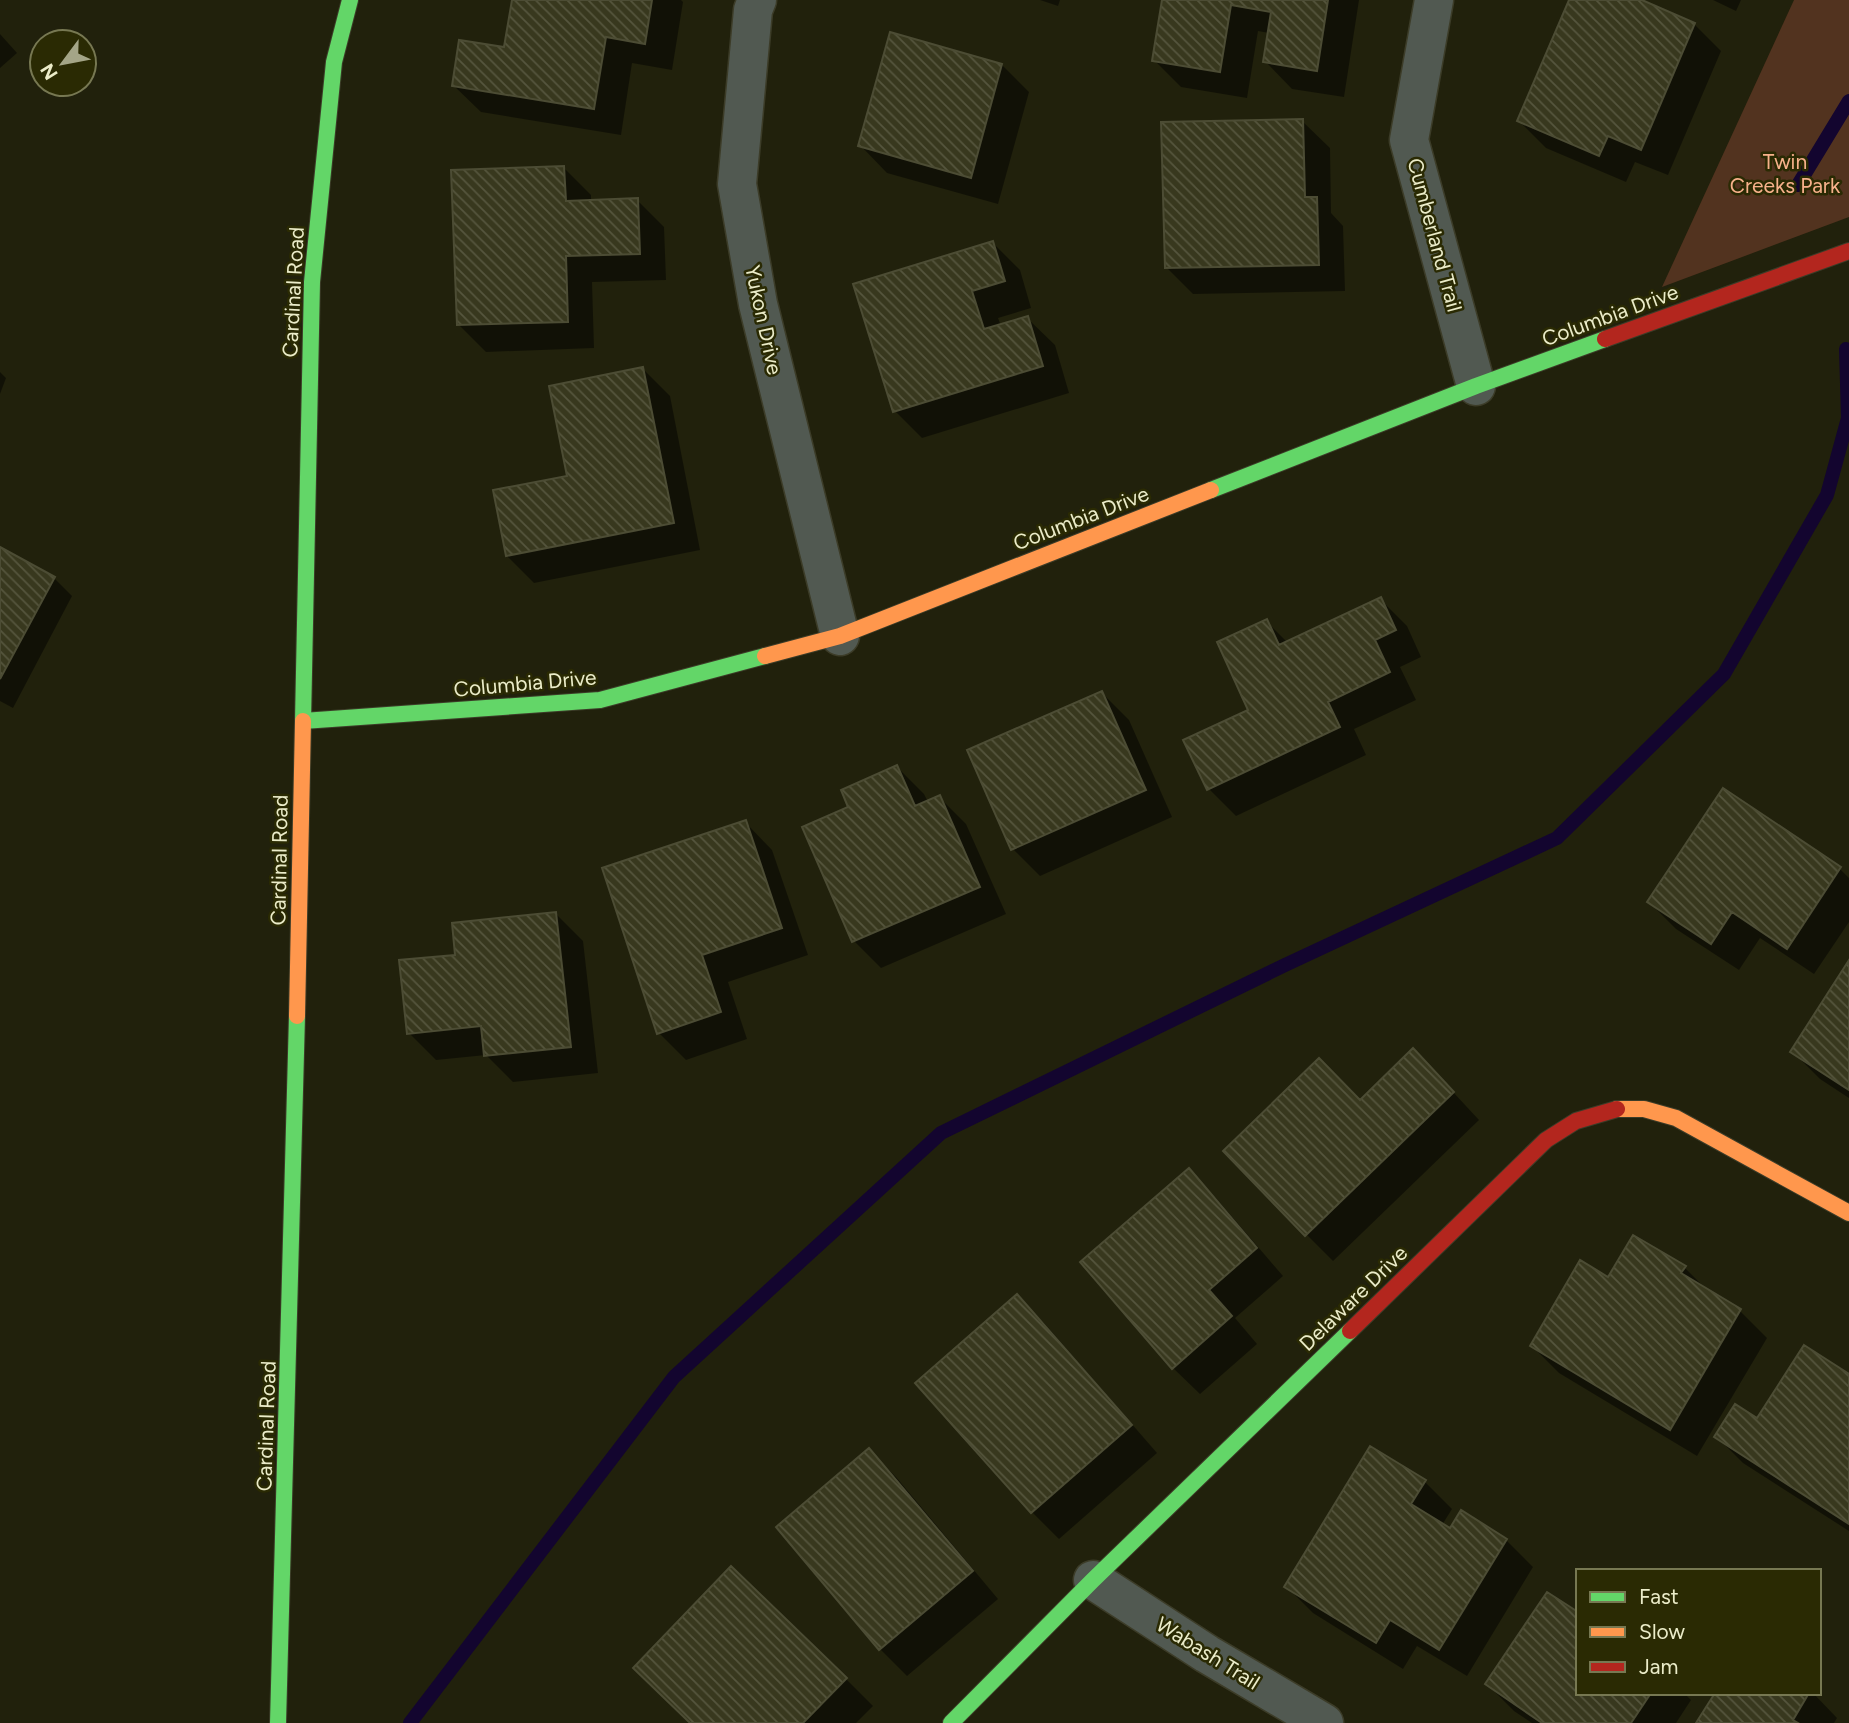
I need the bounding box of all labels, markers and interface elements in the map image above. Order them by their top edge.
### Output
north arrow [28,28,98,98]
text: N [35,59,63,84]
park label: Twin Creeks Park [1730,149,1841,198]
street label: Cumberland Trail [1402,155,1468,315]
street label: Cardinal Road [277,226,309,358]
street label: Yukon Drive [740,263,788,377]
street label: Columbia Drive [1538,279,1682,351]
street label: Columbia Drive [1010,481,1152,555]
street label: Columbia Drive [453,664,597,702]
street label: Cardinal Road [265,794,293,926]
street label: Delaware Drive [1294,1240,1412,1356]
street label: Cardinal Road [251,1360,281,1492]
legend [1576,1569,1821,1695]
text: Fast [1639,1584,1679,1609]
street label: Wabash Trail [1151,1611,1265,1695]
text: Slow [1639,1619,1685,1644]
text: Jam [1639,1654,1678,1679]

